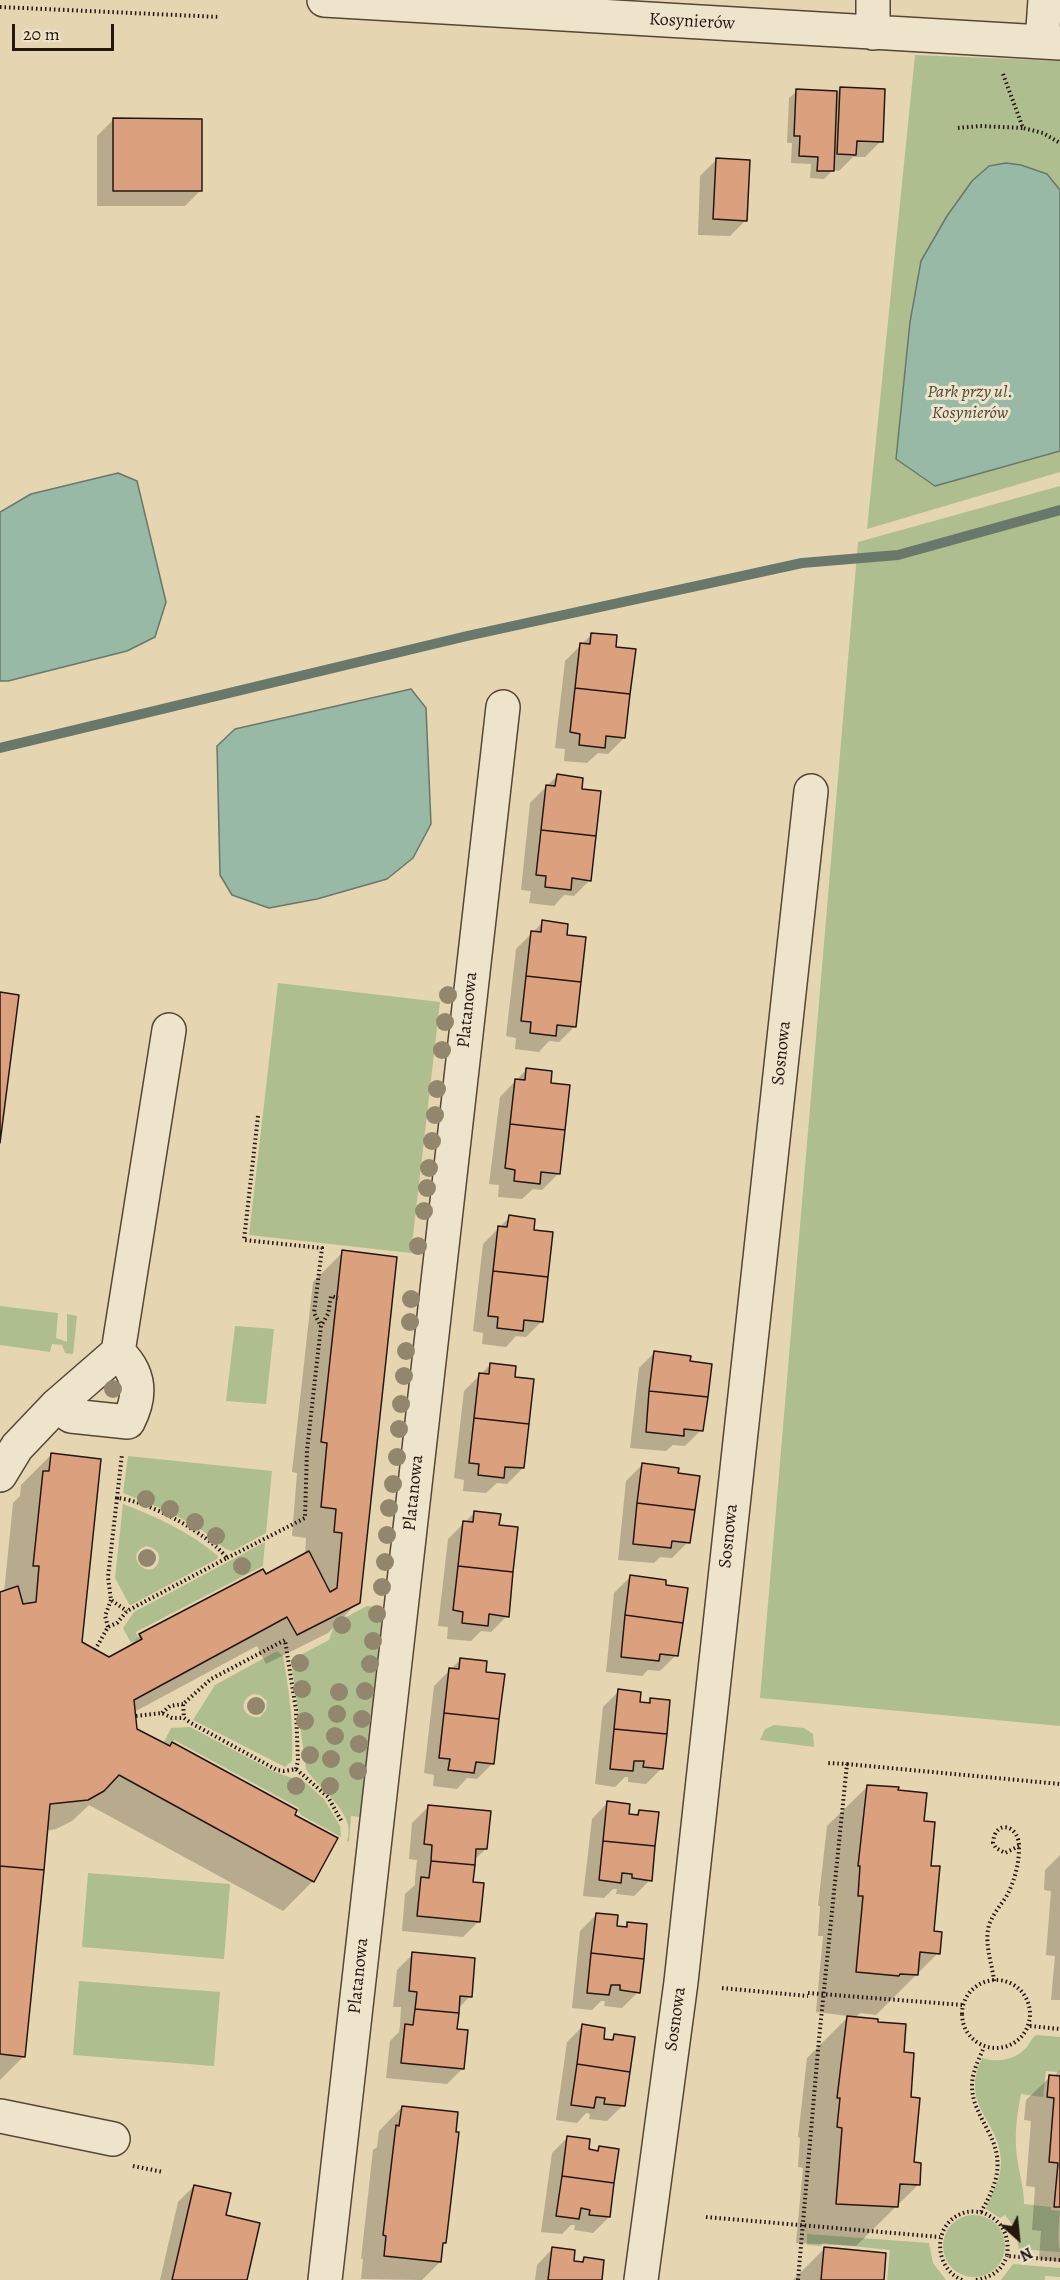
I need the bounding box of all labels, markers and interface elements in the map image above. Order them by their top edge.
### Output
street label: Kosynierów [648,9,736,35]
scale bar [15,12,117,50]
text: 20 m [23,22,60,46]
park label: Park przy ul. Kosynierów [927,382,1013,424]
street label: Platanowa [453,971,483,1049]
street label: Sosnowa [768,1020,796,1086]
street label: Platanowa [399,1454,429,1532]
street label: Sosnowa [715,1503,743,1569]
street label: Platanowa [344,1937,374,2015]
street label: Sosnowa [661,1985,691,2053]
north arrow [988,2208,1048,2268]
text: N [1016,2242,1036,2266]

